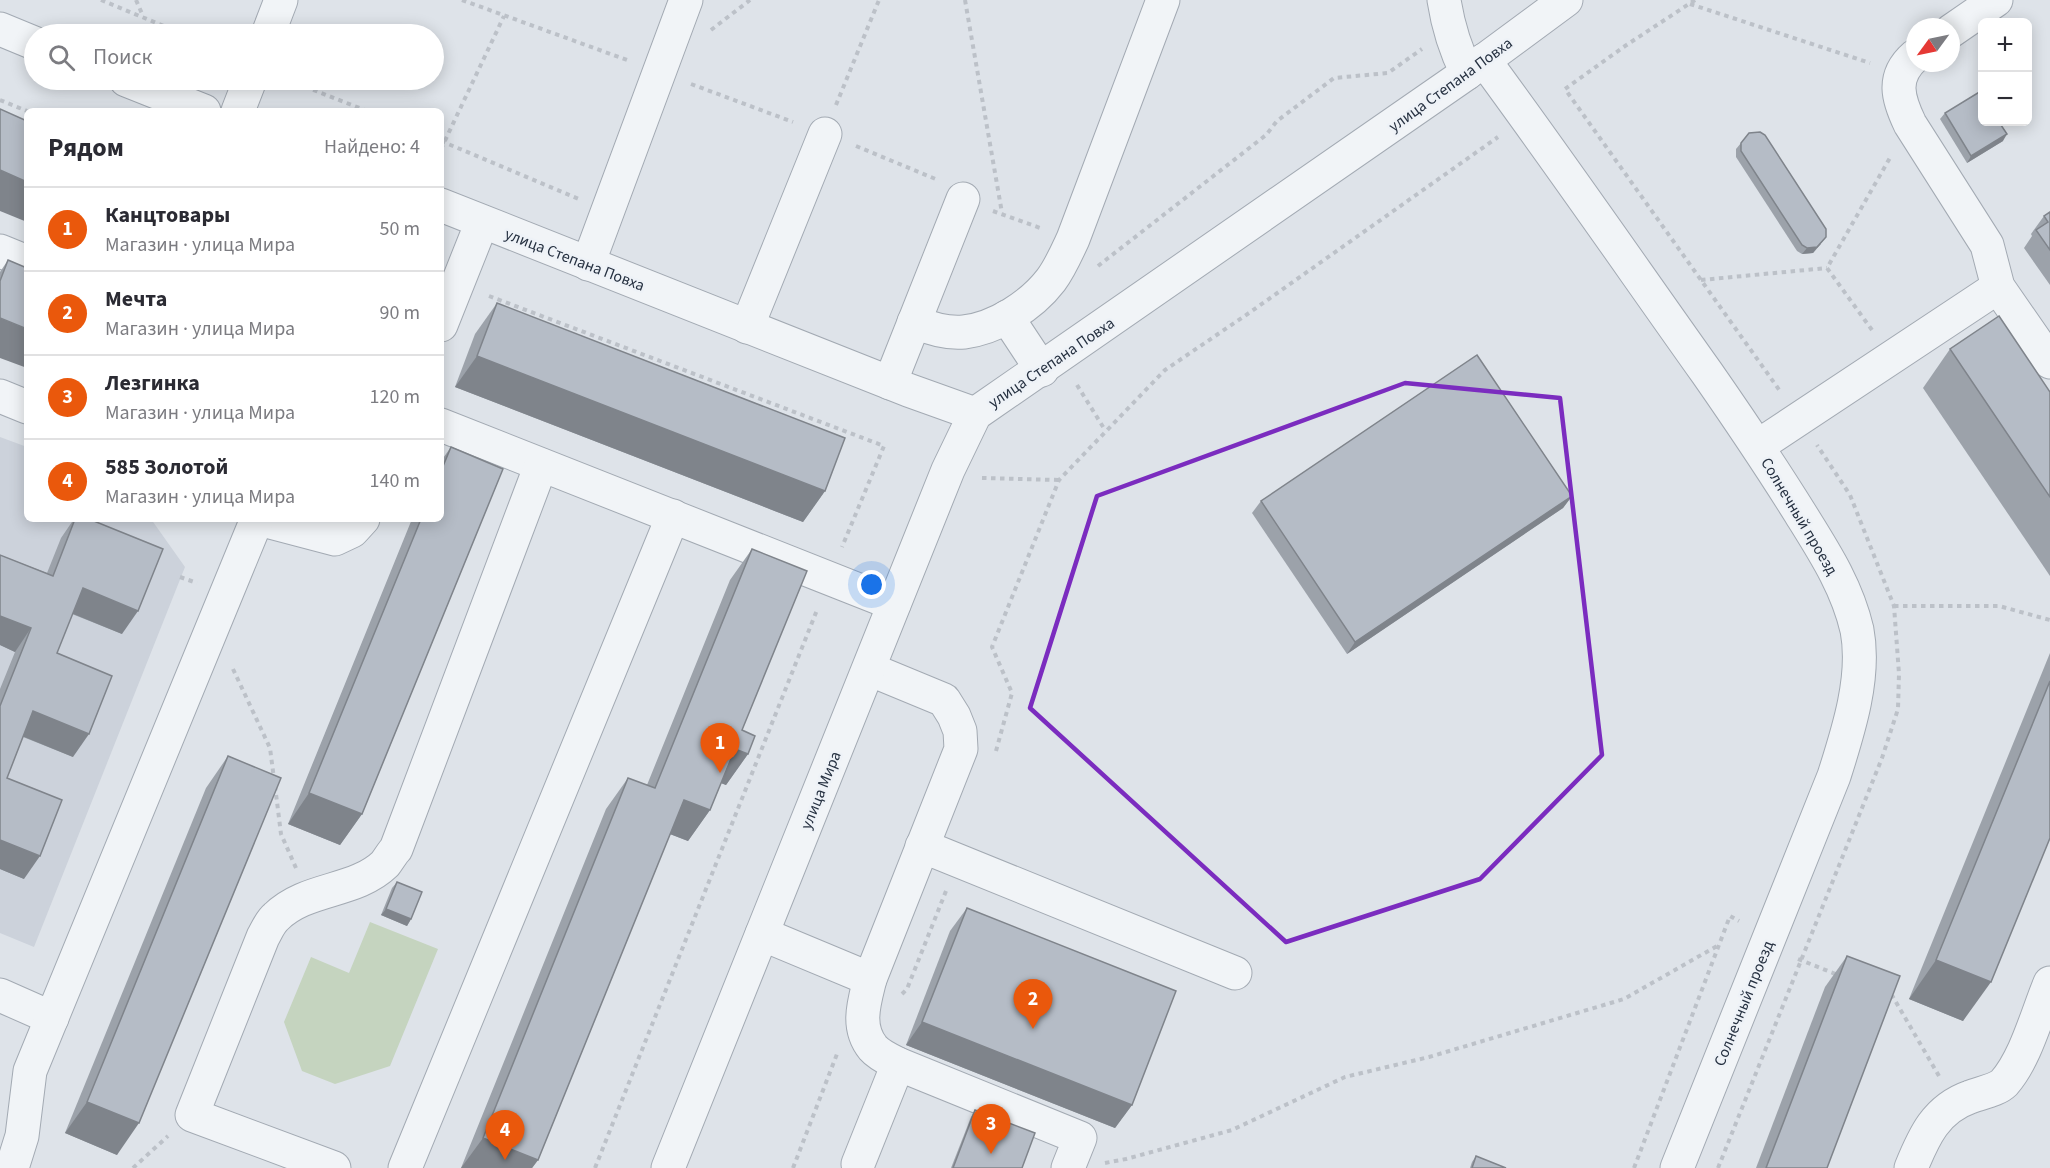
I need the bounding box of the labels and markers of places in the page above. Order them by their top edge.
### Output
pin: 1 [700,724,740,773]
pin: 2 [1014,980,1052,1029]
pin: 3 [972,1104,1010,1154]
pin: 4 [486,1110,524,1160]

